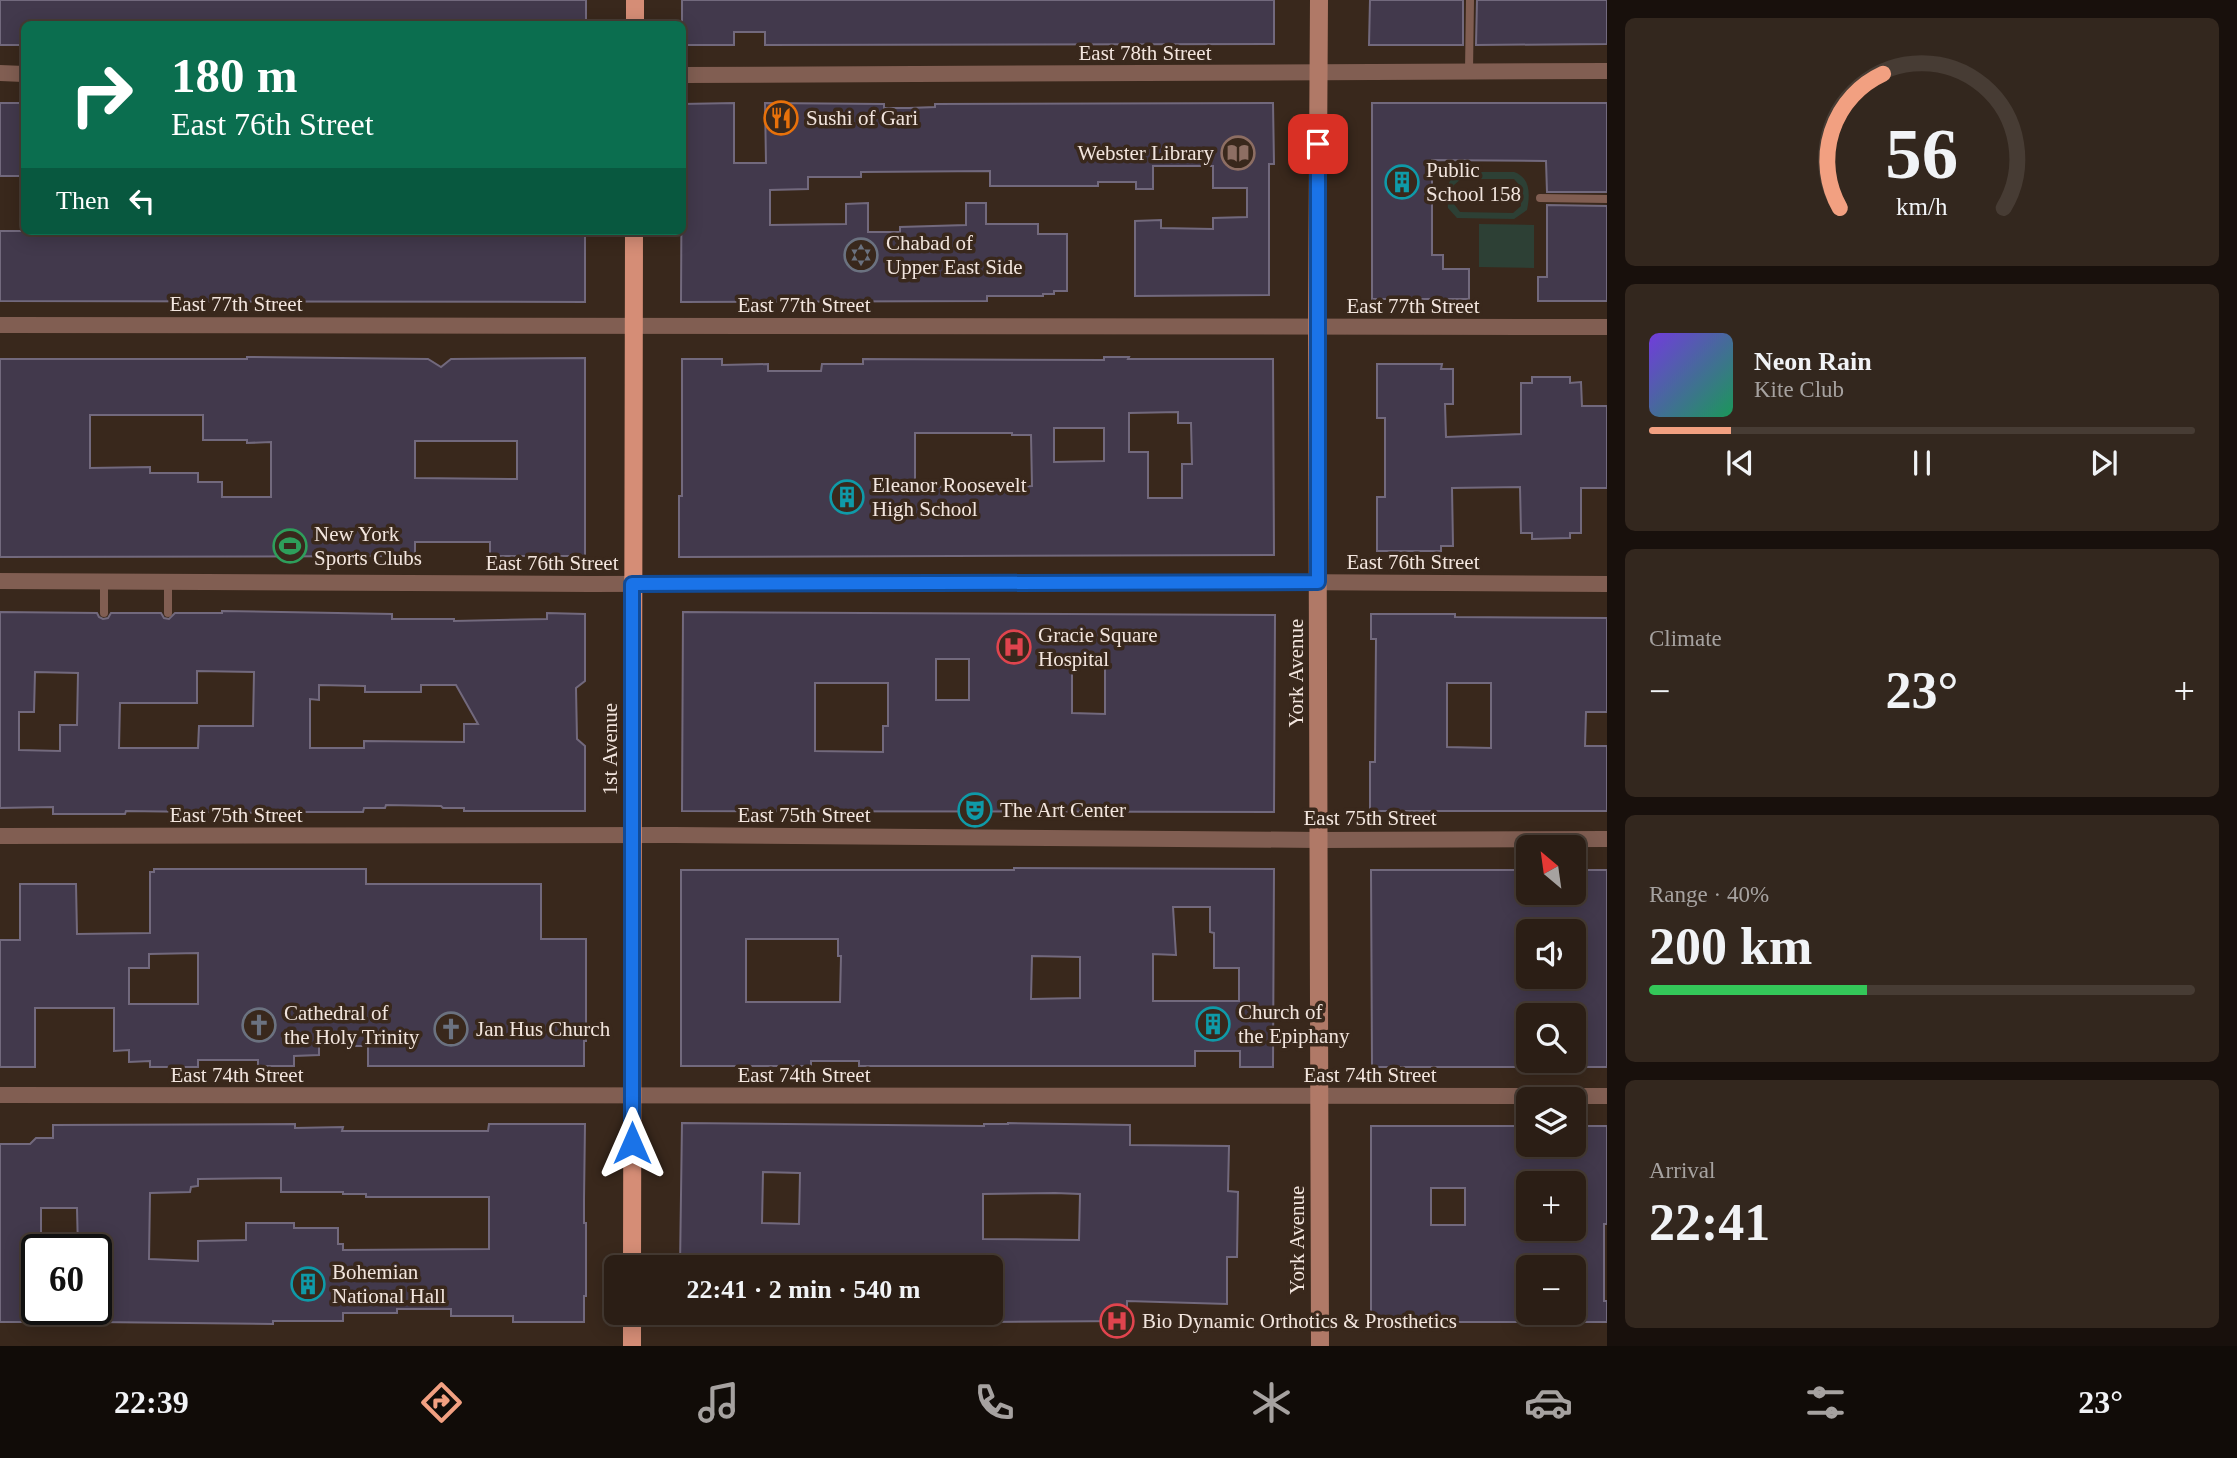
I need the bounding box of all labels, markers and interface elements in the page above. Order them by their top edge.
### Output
street label: East 78th Street [1079,41,1212,65]
text: 180 m [171,48,298,103]
icon: right [56,49,147,140]
restaurant icon: Sushi of Gari [762,99,800,137]
text: East 76th Street [171,106,374,142]
place label: Sushi of Gari [806,106,918,130]
text: 56 [1886,113,1958,194]
pin [1288,114,1348,174]
icon: arrive [1299,125,1337,163]
library icon: Webster Library [1219,134,1257,172]
place label: Webster Library [1078,141,1215,165]
place label: Public School 158 [1426,158,1521,206]
building icon: Public School 158 [1383,163,1421,201]
icon: left [123,182,161,220]
text: Then [56,186,109,215]
text: km/h [1896,193,1948,220]
place label: Chabad of Upper East Side [886,231,1022,279]
synagogue icon: Chabad of Upper East Side [842,236,880,274]
street label: East 77th Street [170,292,303,316]
street label: East 77th Street [738,293,871,317]
street label: East 77th Street [1347,294,1480,318]
text: Neon Rain [1754,347,1872,376]
text: Kite Club [1754,377,1844,402]
icon: previous [1721,444,1759,482]
icon: pause [1903,444,1941,482]
icon: next [2085,444,2123,482]
place label: Eleanor Roosevelt High School [872,473,1027,521]
building icon: Eleanor Roosevelt High School [828,478,866,516]
place label: New York Sports Clubs [314,522,422,570]
sports icon: New York Sports Clubs [271,527,309,565]
street label: East 76th Street [1347,550,1480,574]
street label: East 76th Street [486,551,619,575]
street label: York Avenue [1284,619,1308,727]
place label: Gracie Square Hospital [1038,623,1158,671]
text: Climate [1649,626,1722,651]
hospital icon: Gracie Square Hospital [995,628,1033,666]
text: 23° [1886,662,1958,719]
text: − [1649,670,1670,712]
text: + [2174,670,2195,712]
street label: 1st Avenue [598,703,622,795]
theatre icon: The Art Center [956,791,994,829]
place label: The Art Center [1000,798,1126,822]
street label: East 75th Street [170,803,303,827]
street label: East 75th Street [738,803,871,827]
street label: East 75th Street [1304,806,1437,830]
north arrow [1516,835,1586,905]
map controls [1516,835,1586,1325]
text: Range · 40% [1649,882,1769,907]
text: 200 km [1649,918,1812,975]
button: sound [1516,919,1586,989]
place label: Church of the Epiphany [1238,1000,1350,1048]
place label: Cathedral of the Holy Trinity [284,1001,420,1049]
button: search [1516,1003,1586,1073]
building icon: Church of the Epiphany [1194,1005,1232,1043]
church icon: Cathedral of the Holy Trinity [240,1006,278,1044]
church icon: Jan Hus Church [432,1010,470,1048]
place label: Jan Hus Church [476,1017,611,1041]
street label: East 74th Street [171,1063,304,1087]
street label: East 74th Street [738,1063,871,1087]
street label: East 74th Street [1304,1063,1437,1087]
button: layers [1516,1087,1586,1157]
position arrow [595,1106,669,1180]
text: Arrival [1649,1158,1715,1183]
button: + [1516,1171,1586,1241]
street label: York Avenue [1285,1186,1309,1294]
text: 22:41 [1649,1194,1770,1251]
speed limit sign: 60 [21,1234,112,1325]
button: − [1516,1255,1586,1325]
place label: Bohemian National Hall [332,1260,446,1308]
building icon: Bohemian National Hall [289,1265,327,1303]
text: 22:41 · 2 min · 540 m [687,1275,921,1304]
hospital icon: Bio Dynamic Orthotics & Prosthetics [1098,1302,1136,1340]
place label: Bio Dynamic Orthotics & Prosthetics [1142,1309,1457,1333]
icon: directions [417,1378,466,1427]
icon: music [694,1378,743,1427]
icon: phone [970,1378,1019,1427]
icon: climate [1247,1378,1296,1427]
icon: car [1524,1378,1573,1427]
icon: filters [1801,1378,1850,1427]
text: 22:39 [114,1384,189,1420]
text: 23° [2078,1384,2123,1420]

